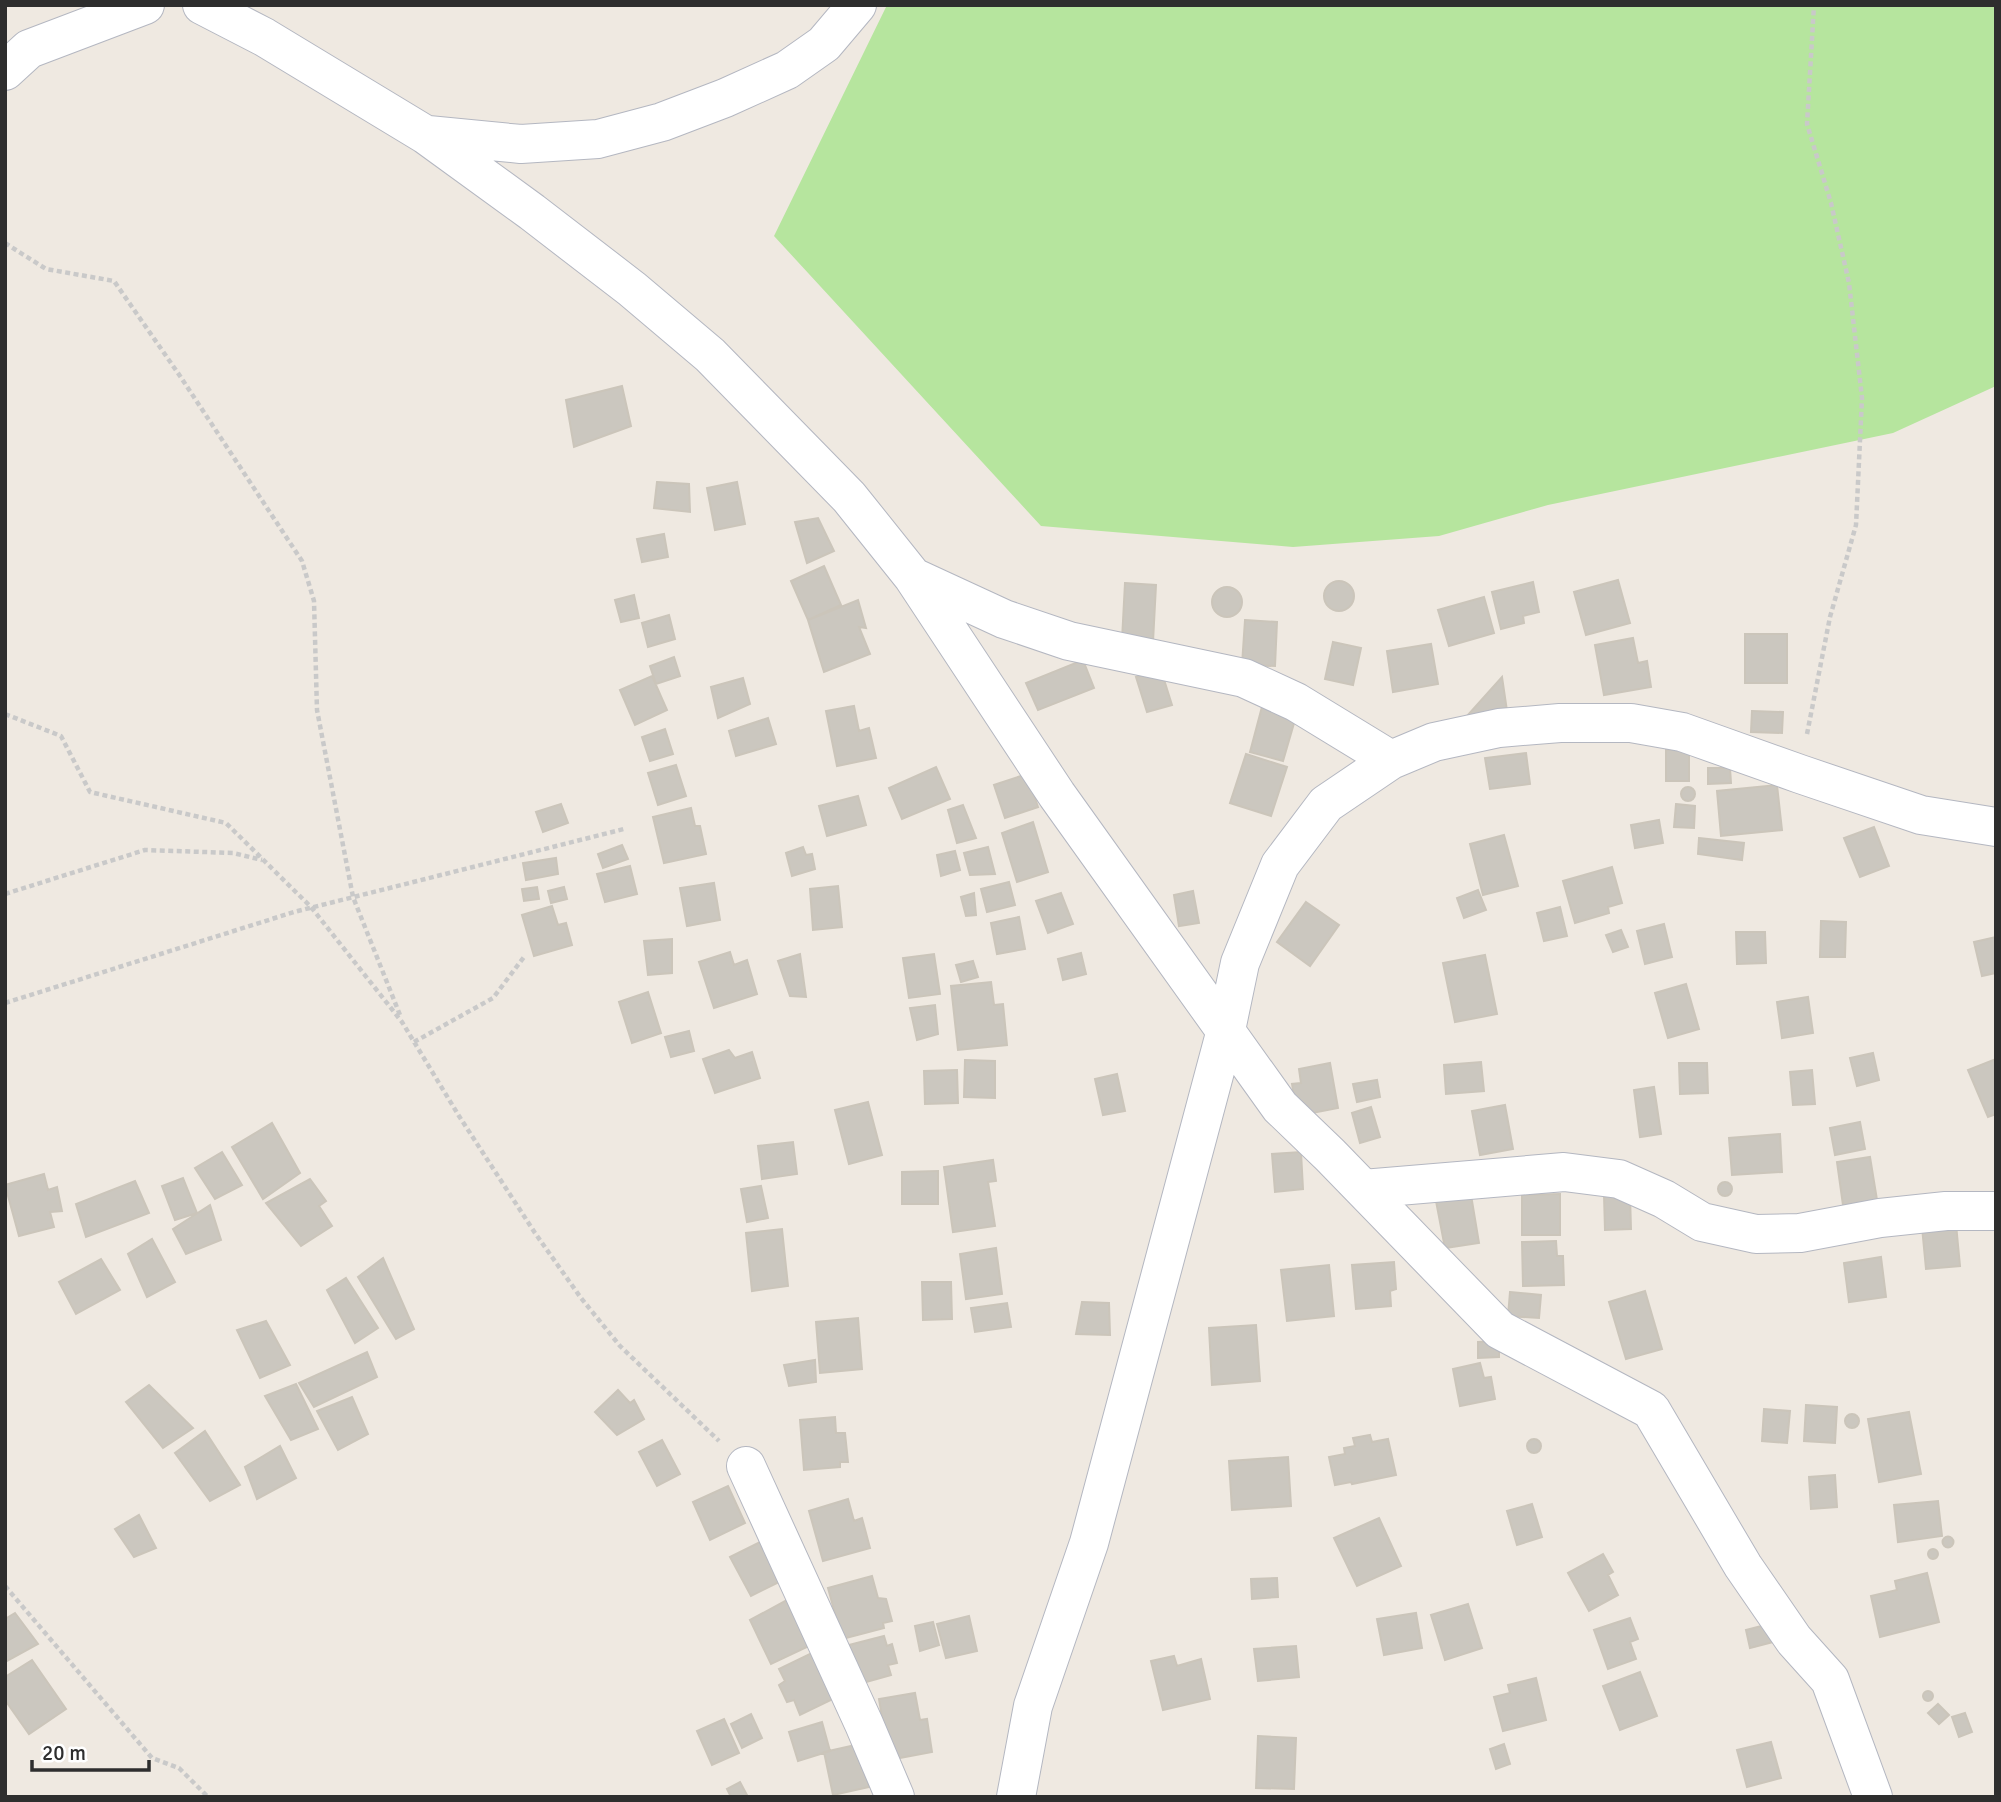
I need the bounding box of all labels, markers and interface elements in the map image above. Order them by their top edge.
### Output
scale bar [32,1728,149,1772]
text: 20 m [42,1740,86,1766]

